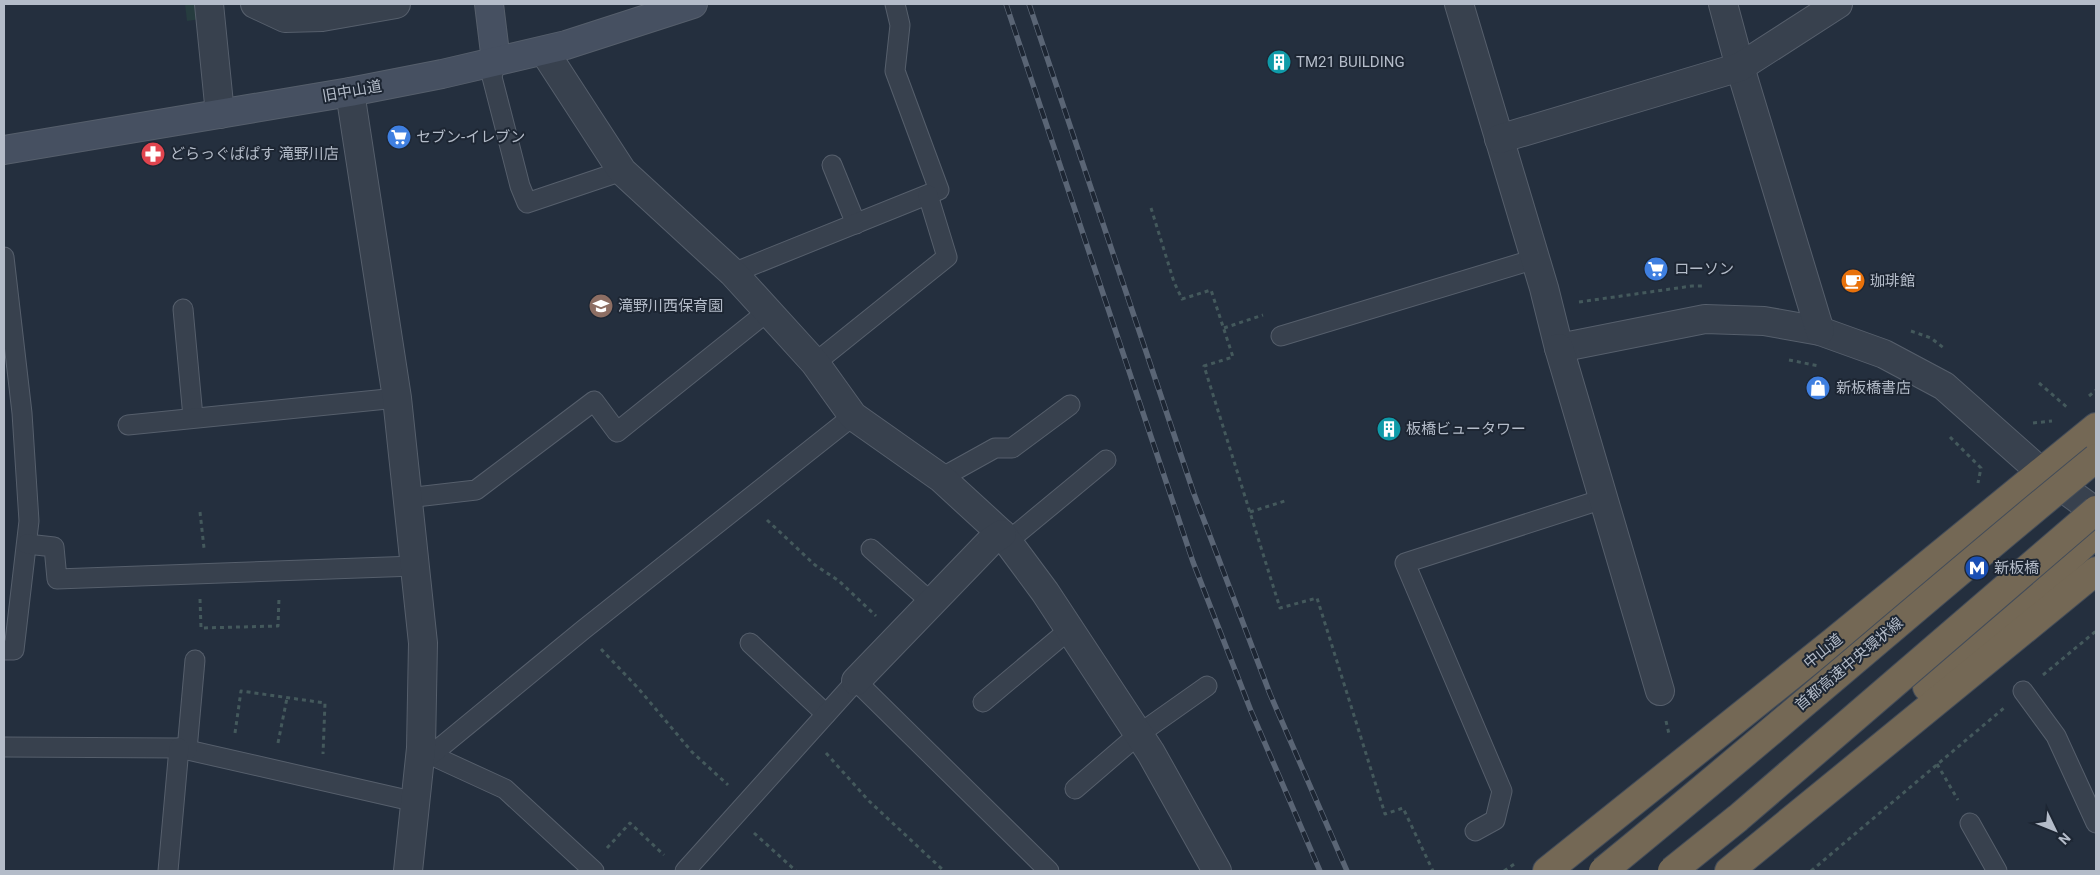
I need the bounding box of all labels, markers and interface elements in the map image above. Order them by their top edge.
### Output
building icon: TM21 BUILDING [1266,49,1292,75]
place label: TM21 BUILDING [1296,53,1405,71]
street label: 旧中山道 [321,77,383,105]
supermarket icon: セブン-イレブン [386,124,412,150]
place label: セブン-イレブン [416,128,525,146]
pharmacy icon: どらっぐぱぱす 滝野川店 [140,141,166,167]
place label: どらっぐぱぱす 滝野川店 [170,145,339,163]
supermarket icon: ローソン [1643,256,1669,282]
place label: ローソン [1674,260,1734,278]
cafe icon: 珈琲館 [1840,268,1866,294]
place label: 珈琲館 [1870,272,1915,290]
school or university icon: 滝野川西保育園 [588,293,614,319]
place label: 滝野川西保育園 [618,297,723,315]
shop icon: 新板橋書店 [1805,375,1831,401]
place label: 新板橋書店 [1836,379,1911,397]
building icon: 板橋ビュータワー [1376,416,1402,442]
place label: 板橋ビュータワー [1406,420,1526,438]
metro station icon: 新板橋 [1964,555,1990,581]
place label: 新板橋 [1994,559,2039,577]
street label: 首都高速中央環状線 [1792,614,1906,714]
street label: 中山道 [1800,630,1846,672]
north arrow [2030,805,2080,855]
text: N [2055,830,2074,848]

